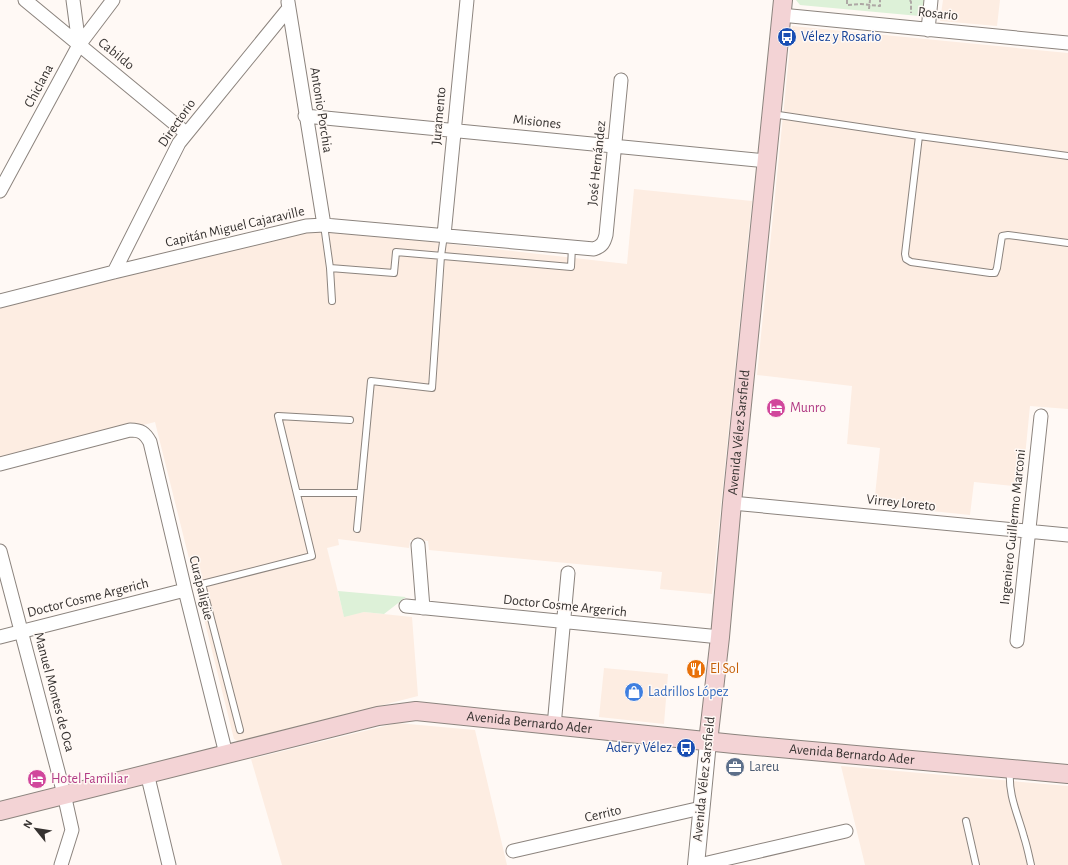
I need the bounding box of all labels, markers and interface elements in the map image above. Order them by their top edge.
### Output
street label: Rosario [917,5,959,23]
bus stop icon: Vélez y Rosario [776,26,798,48]
place label: Vélez y Rosario [801,30,882,44]
street label: Cabildo [95,35,137,73]
street label: Chiclana [22,62,56,110]
street label: Antonio Porchia [307,66,335,154]
street label: Juramento [430,86,449,145]
street label: Directorio [156,97,198,149]
street label: Misiones [512,112,562,132]
street label: José Hernández [586,120,608,206]
street label: Capitán Miguel Cajaraville [164,204,306,250]
street label: Avenida Vélez Sarsfield [726,369,752,496]
hotel icon: Munro [765,397,787,419]
place label: Munro [790,401,826,415]
street label: Ingeniero Guillermo Marconi [998,449,1028,605]
street label: Virrey Loreto [866,492,936,514]
street label: Curapaligüe [186,554,216,622]
street label: Doctor Cosme Argerich [26,576,150,620]
street label: Doctor Cosme Argerich [502,593,628,619]
street label: Manuel Montes de Oca [31,631,77,754]
restaurant icon: El Sol [685,658,707,680]
place label: El Sol [710,662,739,676]
shop icon: Ladrillos López [623,681,645,703]
place label: Ladrillos López [648,685,729,699]
street label: Avenida Bernardo Ader [466,709,593,736]
street label: Avenida Vélez Sarsfield [690,716,718,842]
bus stop icon: Ader y Vélez [675,737,697,759]
place label: Ader y Vélez [606,741,672,755]
street label: Avenida Bernardo Ader [788,742,915,767]
office icon: Lareu [724,756,746,778]
place label: Lareu [749,760,779,774]
hotel icon: Hotel Familiar [26,768,48,790]
place label: Hotel Familiar [51,772,128,786]
street label: Cerrito [583,803,623,825]
north arrow [16,809,56,849]
text: N [21,818,34,830]

